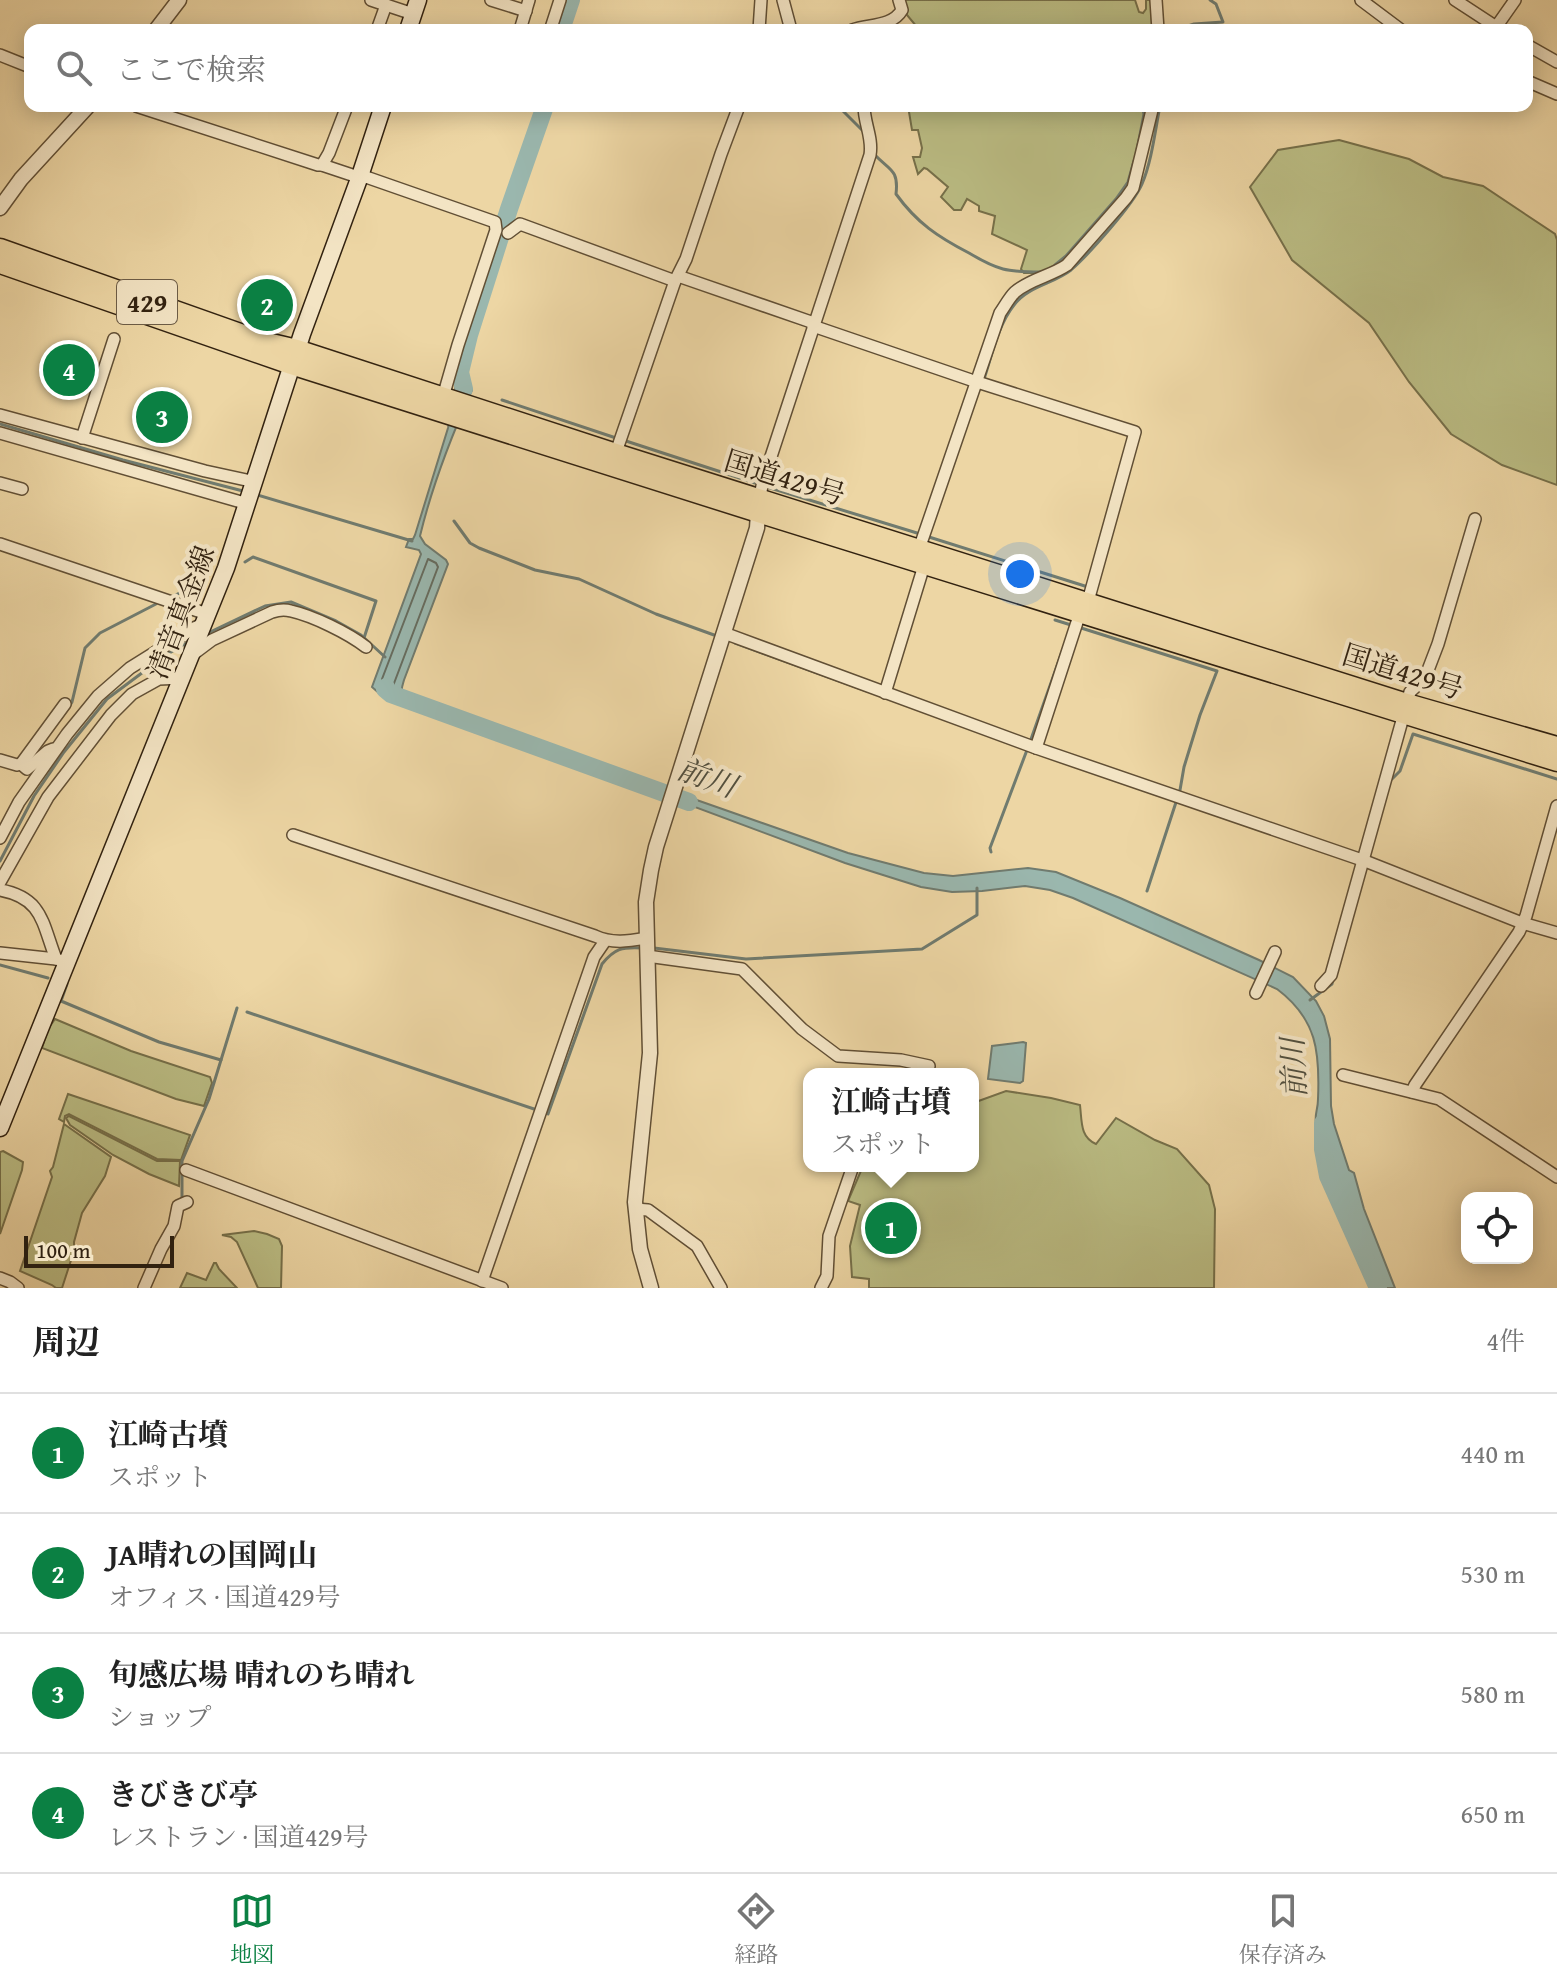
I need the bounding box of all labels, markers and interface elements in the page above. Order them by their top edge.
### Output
search box [24,24,1533,112]
icon: search [52,46,96,90]
text: ここで検索 [116,47,266,91]
pin: 2 [241,275,293,335]
road number: 429 [117,280,177,324]
pin: 4 [43,340,95,400]
pin: 3 [136,387,188,447]
street label: 国道429号 [719,439,851,515]
street label: 清音真金線 [136,539,224,685]
your location [1000,554,1040,594]
street label: 国道429号 [1337,633,1469,709]
water label: 前川 [671,746,746,809]
water label: 前川 [1269,1034,1317,1099]
popup [803,1068,979,1172]
text: 江崎古墳 [831,1079,951,1123]
text: スポット [831,1124,935,1163]
map controls [1461,1192,1533,1264]
button: locate [1461,1192,1533,1264]
pin: 1 [865,1198,917,1258]
scale bar [24,1232,174,1268]
text: 100 m [36,1234,91,1266]
text: 周辺 [32,1317,100,1366]
text: 4件 [1486,1321,1525,1360]
text: 江崎古墳 [108,1412,228,1456]
text: 1 [51,1434,65,1473]
text: 440 m [1460,1434,1525,1473]
text: スポット [108,1457,212,1496]
text: JA晴れの国岡山 [108,1532,318,1576]
text: 2 [51,1554,65,1593]
text: 530 m [1460,1554,1525,1593]
text: オフィス · 国道429号 [108,1577,340,1616]
text: 旬感広場 晴れのち晴れ [108,1652,415,1696]
text: 3 [51,1674,65,1713]
text: 580 m [1460,1674,1525,1713]
text: ショップ [108,1697,211,1736]
text: きびきび亭 [108,1772,258,1816]
text: 4 [51,1794,65,1833]
text: 650 m [1460,1794,1525,1833]
text: レストラン · 国道429号 [108,1817,369,1856]
tab: 地図 [230,1889,274,1970]
tab: 経路 [734,1889,779,1970]
tab: 保存済み [1239,1889,1327,1970]

